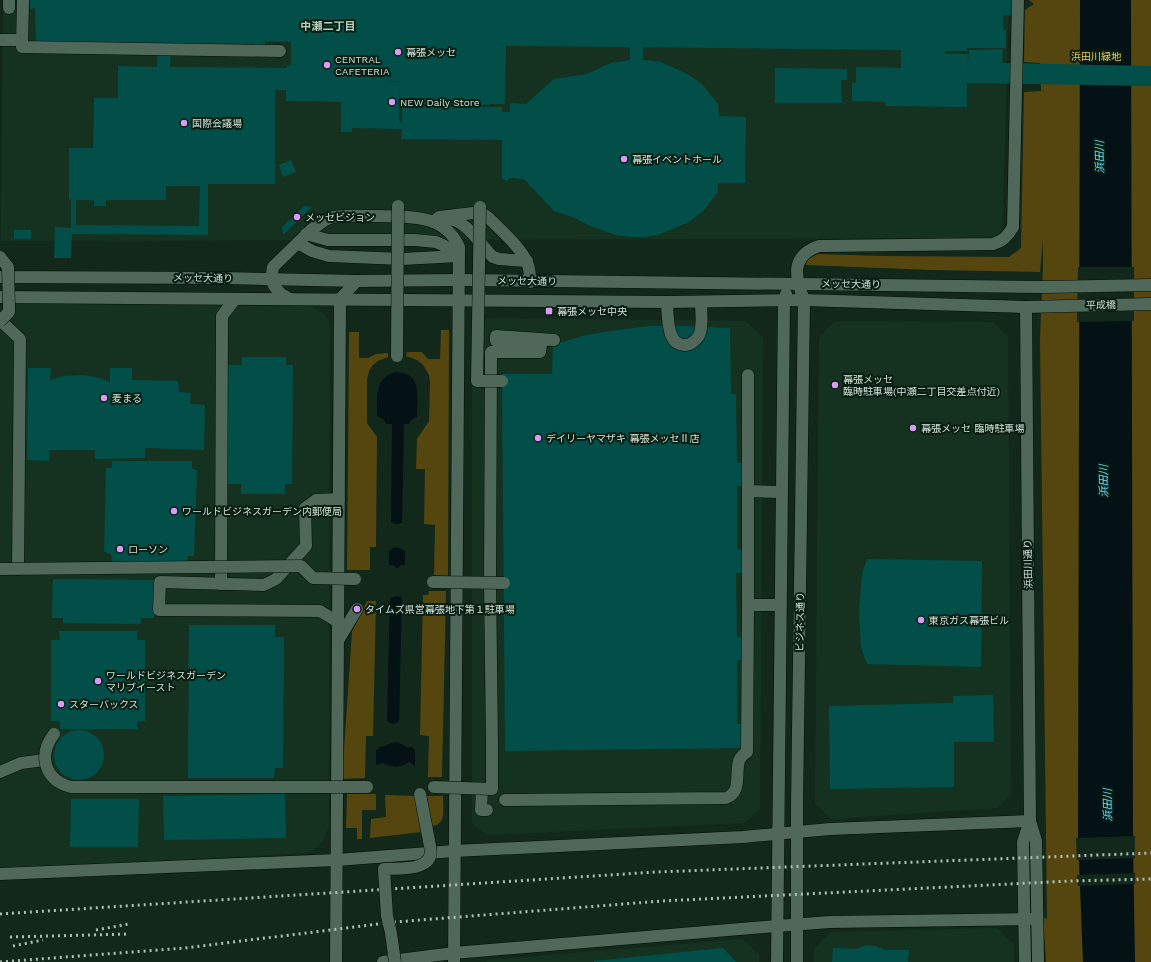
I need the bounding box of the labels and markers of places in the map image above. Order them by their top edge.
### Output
marker: 幕張メッセ [393,47,403,57]
place label: 幕張メッセ [406,47,456,58]
place label: CENTRAL CAFETERIA [335,54,390,77]
marker: CENTRAL CAFETERIA [322,60,332,70]
marker: NEW Daily Store [387,97,397,107]
place label: NEW Daily Store [400,97,480,108]
marker: 国際会議場 [179,118,189,128]
place label: 国際会議場 [192,118,242,129]
marker: 幕張イベントホール [619,154,629,164]
place label: 幕張イベントホール [632,154,722,165]
marker: メッセビジョン [292,212,302,222]
place label: メッセビジョン [305,212,375,223]
marker: 幕張メッセ中央 [544,306,554,316]
place label: 幕張メッセ中央 [557,306,628,317]
place label: 幕張メッセ 臨時駐車場(中瀬二丁目交差点付近) [843,374,1000,397]
marker: 幕張メッセ 臨時駐車場(中瀬二丁目交差点付近) [830,380,840,390]
marker: 麦まる [99,393,109,403]
place label: 麦まる [112,393,142,404]
marker: 幕張メッセ 臨時駐車場 [908,423,918,433]
place label: 幕張メッセ 臨時駐車場 [921,423,1024,434]
marker: デイリーヤマザキ 幕張メッセⅡ店 [533,433,543,443]
place label: デイリーヤマザキ 幕張メッセⅡ店 [546,433,699,444]
marker: ワールドビジネスガーデン内郵便局 [169,506,179,516]
place label: ワールドビジネスガーデン内郵便局 [182,506,342,517]
marker: ローソン [115,544,125,554]
place label: ローソン [128,544,168,555]
marker: タイムズ県営幕張地下第１駐車場 [352,604,362,614]
place label: タイムズ県営幕張地下第１駐車場 [365,604,515,615]
marker: 東京ガス幕張ビル [916,615,926,625]
place label: 東京ガス幕張ビル [929,615,1009,626]
place label: ワールドビジネスガーデン マリブイースト [106,670,226,693]
marker: ワールドビジネスガーデン マリブイースト [93,676,103,686]
marker: スターバックス [56,699,66,709]
place label: スターバックス [69,699,139,710]

